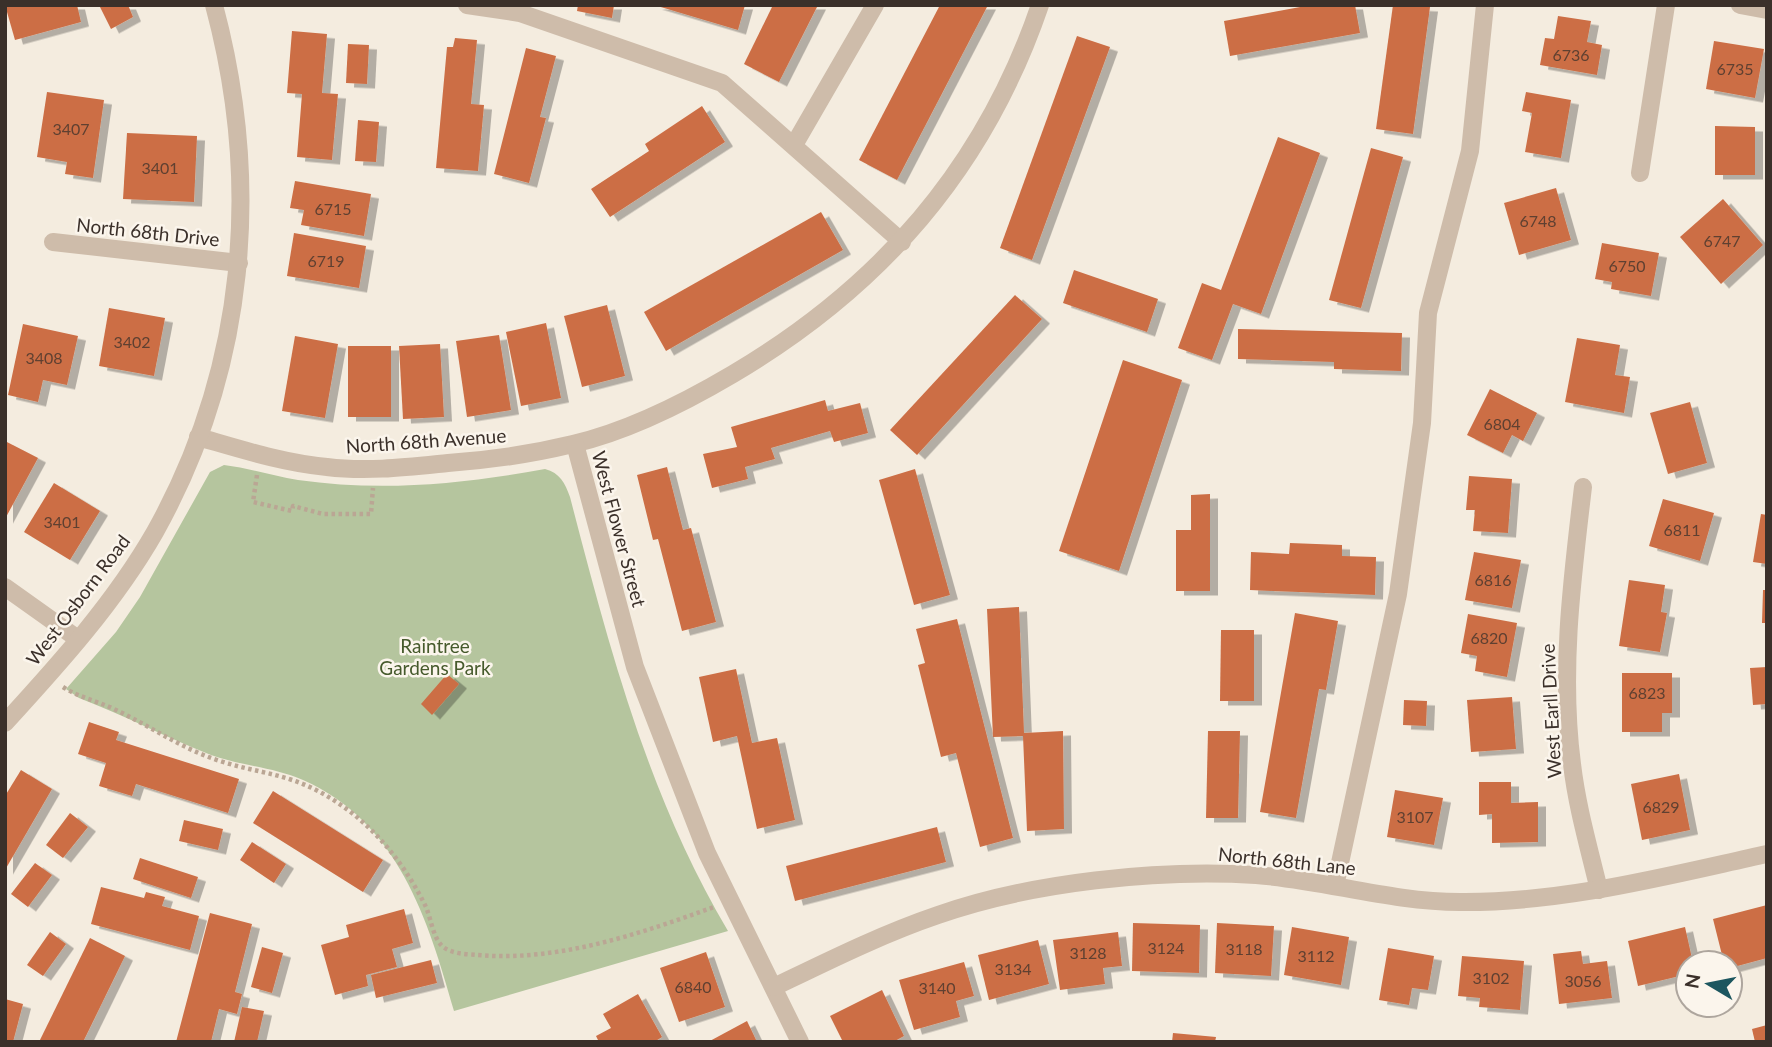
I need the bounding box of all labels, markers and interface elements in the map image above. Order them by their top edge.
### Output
house number: 6736 [1552,45,1590,64]
house number: 6735 [1716,59,1754,78]
house number: 3407 [52,119,90,138]
house number: 3401 [141,158,179,177]
house number: 6715 [314,199,352,218]
house number: 6748 [1519,211,1557,230]
street label: North 68th Drive [75,213,221,250]
house number: 6747 [1703,231,1741,250]
house number: 6719 [307,251,345,270]
house number: 6750 [1608,256,1646,275]
house number: 3402 [113,332,151,351]
house number: 3408 [25,348,63,367]
house number: 6804 [1483,414,1521,433]
street label: North 68th Avenue [345,423,507,458]
street label: West Flower Street [588,448,651,610]
house number: 3401 [43,512,81,531]
house number: 6811 [1663,520,1701,539]
street label: West Osborn Road [21,530,134,670]
house number: 6816 [1474,570,1512,589]
house number: 6820 [1470,628,1508,647]
park label: Raintree Gardens Park [379,634,491,679]
street label: West Earll Drive [1535,643,1566,779]
house number: 6823 [1628,683,1666,702]
house number: 6829 [1642,797,1680,816]
house number: 3107 [1396,807,1434,826]
street label: North 68th Lane [1217,842,1357,879]
house number: 3124 [1147,938,1185,957]
house number: 3118 [1225,939,1263,958]
house number: 3128 [1069,943,1107,962]
house number: 3112 [1297,946,1335,965]
north arrow [1674,949,1744,1019]
house number: 3134 [994,959,1032,978]
house number: 3102 [1472,968,1510,987]
house number: 3056 [1564,971,1602,990]
text: N [1679,972,1704,990]
house number: 6840 [674,977,712,996]
house number: 3140 [918,978,956,997]

